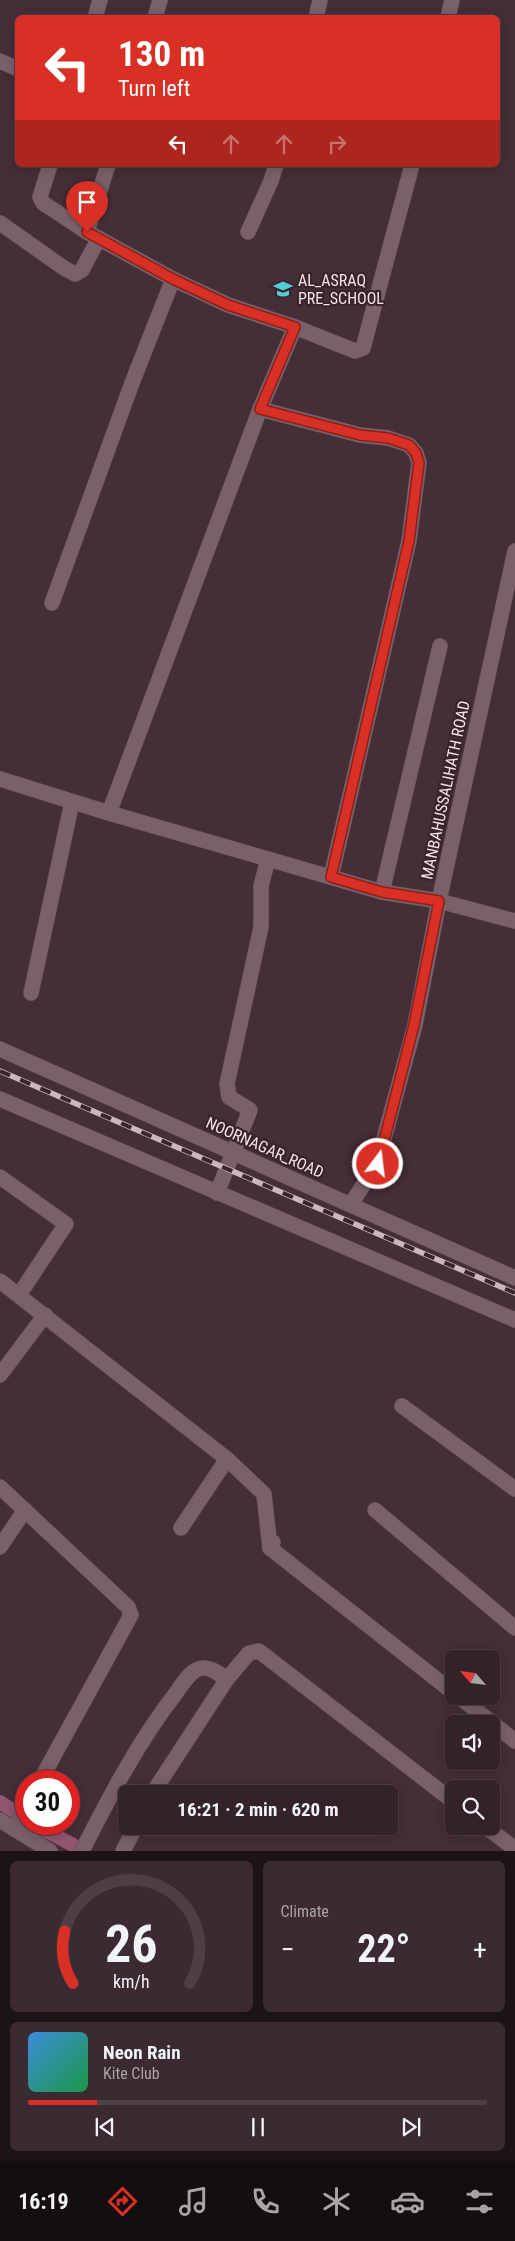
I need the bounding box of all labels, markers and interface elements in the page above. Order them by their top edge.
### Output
text: 130 m [118,34,205,75]
icon: left [35,35,100,100]
text: Turn left [118,76,190,101]
icon: left [164,130,192,158]
icon: ahead [217,130,245,158]
icon: ahead [270,130,298,158]
icon: right [323,130,351,158]
pin [66,181,108,232]
icon: arrive [73,188,101,216]
place label: AL_ASRAQ PRE_SCHOOL [298,271,384,308]
school or university icon: AL_ASRAQ PRE_SCHOOL [272,278,294,300]
street label: MANBAHUSSALIHATH ROAD [417,699,474,881]
street label: NOORNAGAR_ROAD [203,1113,327,1182]
position arrow [351,1137,403,1189]
north arrow [445,1650,500,1705]
map controls [445,1650,500,1835]
button: sound [445,1715,500,1770]
speed limit sign: 30 [15,1770,80,1835]
button: search [445,1780,500,1835]
text: 16:21 · 2 min · 620 m [177,1798,339,1821]
text: Climate [281,1902,329,1921]
text: 26 [105,1914,158,1975]
text: 22° [357,1927,410,1971]
text: − [281,1933,295,1966]
text: + [473,1933,487,1966]
text: km/h [113,1971,150,1992]
text: Neon Rain [103,2041,181,2064]
text: Kite Club [103,2064,160,2083]
icon: previous [91,2113,119,2141]
icon: pause [244,2113,272,2141]
icon: next [397,2113,425,2141]
icon: directions [105,2184,140,2219]
icon: music [176,2184,211,2219]
icon: phone [248,2184,283,2219]
icon: climate [319,2184,354,2219]
icon: car [390,2184,425,2219]
icon: filters [462,2184,497,2219]
text: 16:19 [18,2189,69,2214]

